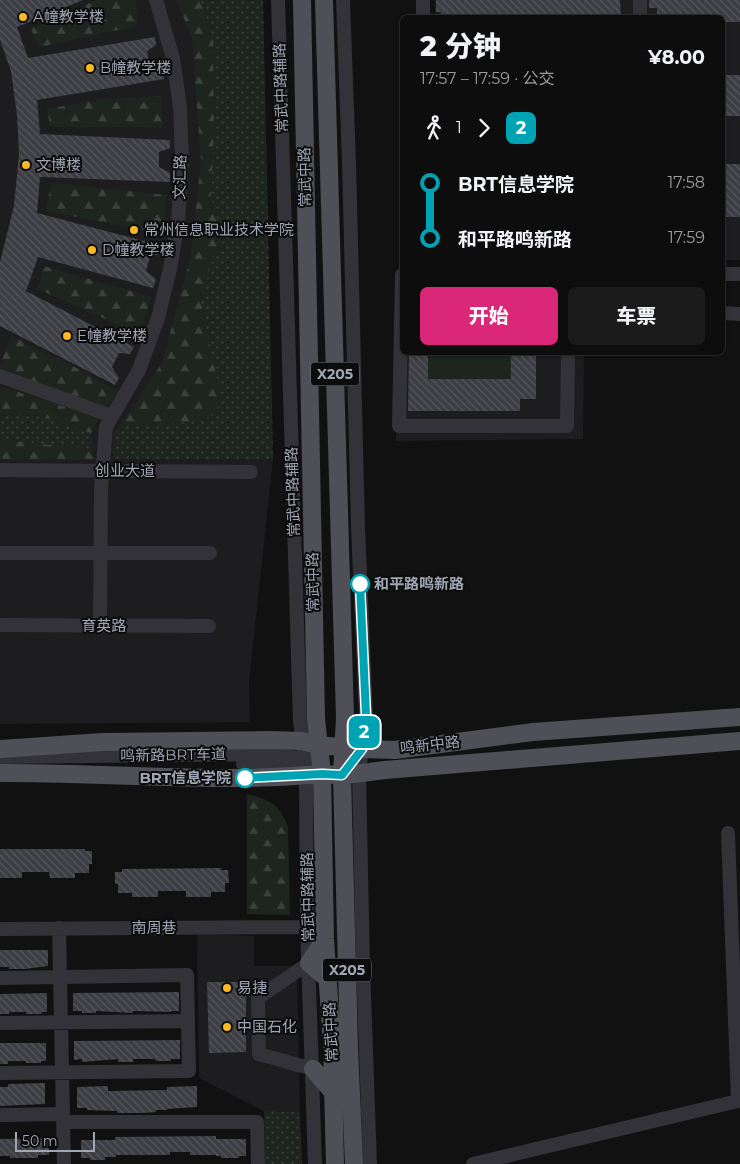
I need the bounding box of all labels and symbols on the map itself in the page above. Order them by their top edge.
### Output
place label: A幢教学楼 [33,7,104,26]
marker: A幢教学楼 [17,11,29,23]
street label: 常武中路辅路 [269,43,292,133]
place label: B幢教学楼 [100,58,171,77]
marker: B幢教学楼 [84,62,96,74]
street label: 常武中路 [294,147,315,207]
street label: 文汇路 [169,154,190,200]
place label: 文博楼 [36,155,81,174]
marker: 文博楼 [20,159,32,171]
place label: 常州信息职业技术学院 [144,220,294,239]
marker: 常州信息职业技术学院 [128,224,140,236]
place label: D幢教学楼 [102,240,174,259]
marker: D幢教学楼 [86,244,98,256]
place label: E幢教学楼 [77,326,147,345]
marker: E幢教学楼 [61,330,73,342]
road number: X205 [311,362,359,386]
street label: 常武中路辅路 [281,447,304,537]
street label: 创业大道 [95,461,155,480]
street label: 常武中路 [302,552,323,612]
marker: 和平路鸣新路 [350,574,370,594]
place label: 和平路鸣新路 [374,574,464,593]
street label: 育英路 [81,616,127,635]
line badge: 2 [348,716,380,748]
street label: 鸣新中路 [399,731,461,758]
street label: 鸣新路BRT车道 [120,744,226,765]
place label: BRT信息学院 [139,768,231,787]
marker: BRT信息学院 [235,768,255,788]
street label: 常武中路辅路 [297,852,318,942]
street label: 南周巷 [131,918,177,937]
road number: X205 [323,958,371,982]
place label: 易捷 [237,978,267,997]
marker: 易捷 [221,982,233,994]
street label: 常武中路 [319,1002,342,1062]
place label: 中国石化 [237,1017,297,1036]
marker: 中国石化 [221,1021,233,1033]
scale bar [15,1129,95,1152]

